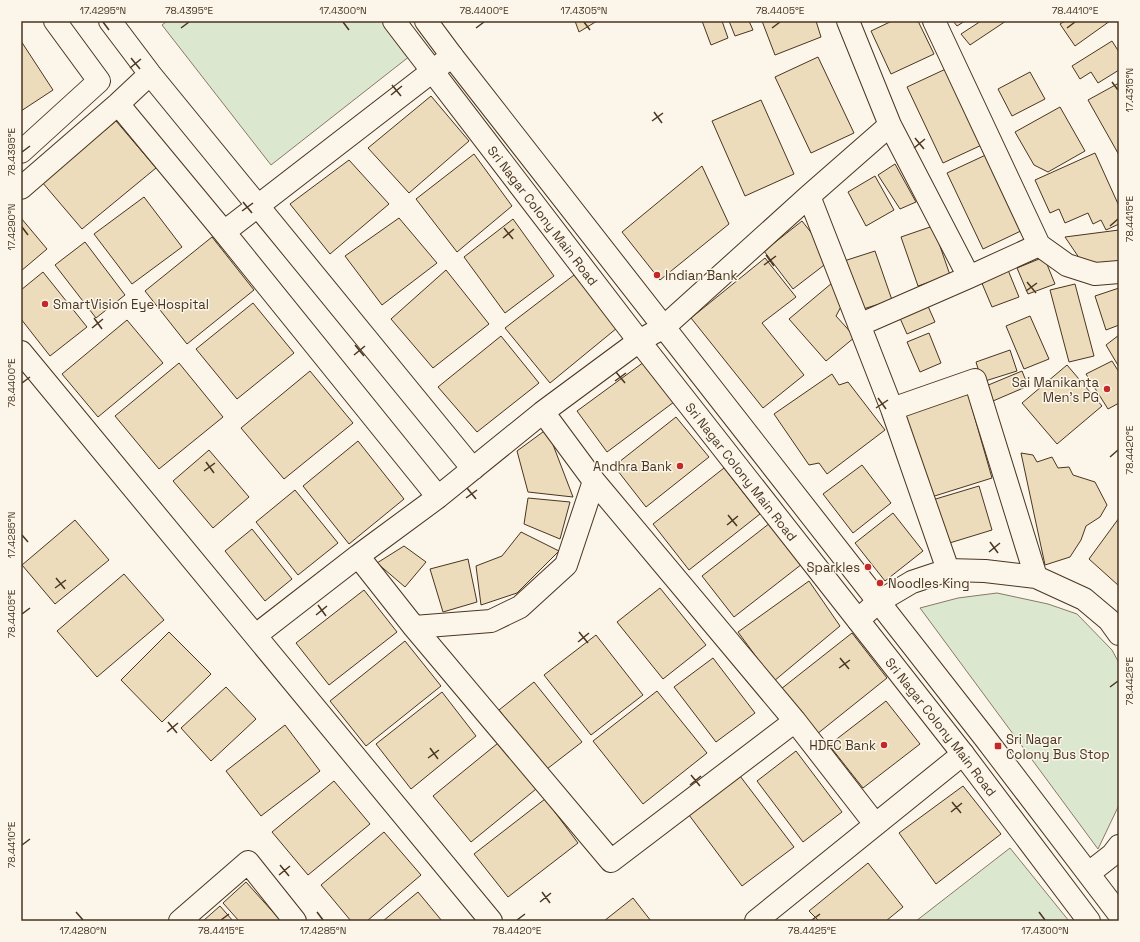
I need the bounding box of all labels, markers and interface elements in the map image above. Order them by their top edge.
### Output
text: 17.4295°N [80,4,126,17]
text: 78.4395°E [165,4,213,17]
text: 17.4300°N [319,4,367,17]
text: 78.4400°E [459,4,509,17]
text: 17.4305°N [561,4,607,17]
text: 78.4405°E [756,4,805,17]
text: 78.4410°E [1052,4,1099,17]
text: 17.4315°N [1123,68,1136,112]
text: 78.4395°E [5,128,18,176]
street label: Sri Nagar Colony Main Road [484,143,601,289]
text: 78.4415°E [1123,196,1136,242]
text: 17.4290°N [5,204,18,250]
place label: Indian Bank [665,267,738,284]
marker: Indian Bank [652,270,662,280]
place label: SmartVision Eye Hospital [53,296,209,313]
marker: SmartVision Eye Hospital [40,299,50,309]
text: 78.4400°E [5,358,18,408]
place label: Sai Manikanta Men's PG [1012,374,1100,406]
marker: Sai Manikanta Men's PG [1102,384,1112,394]
street label: Sri Nagar Colony Main Road [681,399,801,545]
text: 78.4420°E [1123,425,1136,474]
place label: Andhra Bank [593,458,672,475]
marker: Andhra Bank [675,461,685,471]
text: 17.4285°N [5,512,18,558]
place label: Sparkles [807,559,860,576]
marker: Sparkles [863,562,873,572]
place label: Noodles King [888,575,970,592]
marker: Noodles King [875,578,885,588]
text: 78.4405°E [5,589,18,638]
street label: Sri Nagar Colony Main Road [881,654,1000,800]
text: 78.4425°E [1123,656,1136,705]
place label: Sri Nagar Colony Bus Stop [1006,731,1110,763]
place label: HDFC Bank [809,737,876,754]
marker: HDFC Bank [879,740,889,750]
marker: Sri Nagar Colony Bus Stop [993,741,1003,751]
text: 78.4410°E [5,821,18,868]
text: 17.4280°N [59,924,107,937]
text: 78.4415°E [198,924,244,937]
text: 17.4285°N [300,924,346,937]
text: 78.4420°E [493,924,542,937]
text: 78.4425°E [788,924,837,937]
text: 17.4300°N [1021,924,1069,937]

